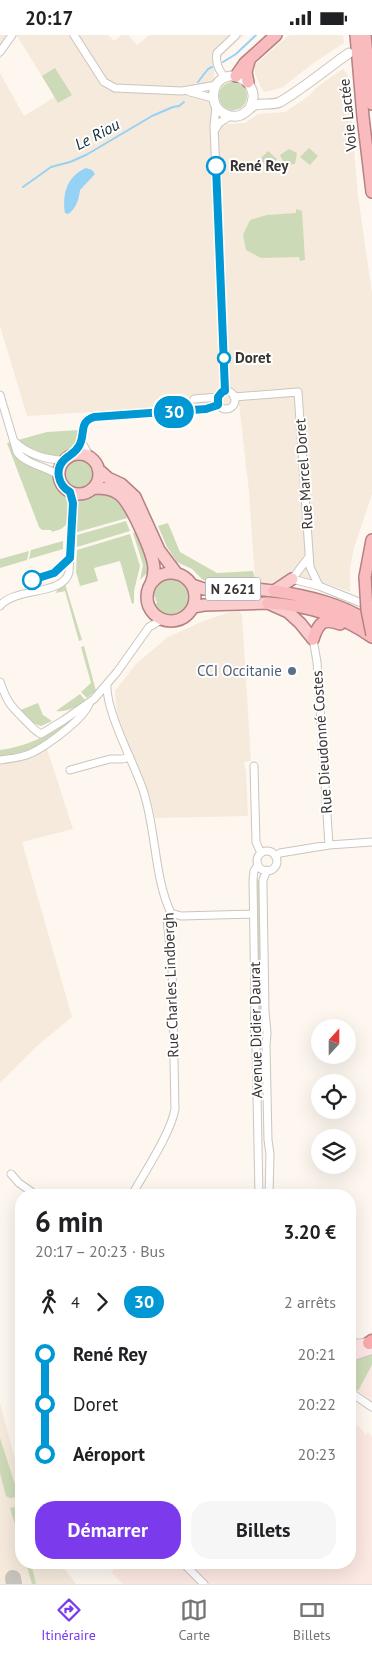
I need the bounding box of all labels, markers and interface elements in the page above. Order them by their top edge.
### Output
text: 20:17 [25,6,73,30]
street label: Voie Lactée [334,78,361,153]
water label: Le Riou [71,114,123,154]
marker: René Rey [206,156,226,176]
place label: René Rey [230,156,289,175]
place label: Doret [235,348,272,367]
marker: Doret [217,351,231,365]
line badge: 30 [152,396,196,428]
text: 30 [164,400,184,423]
street label: Rue Marcel Doret [290,418,317,530]
unlabelled marker [22,570,42,590]
road number: N 2621 [206,577,260,601]
place label: CCI Occitanie [197,661,282,680]
marker: CCI Occitanie [286,665,298,677]
street label: Rue Dieudonné Costes [307,670,336,814]
street label: Rue Charles Lindbergh [158,912,183,1058]
street label: Avenue Didier Daurat [245,962,266,1098]
north arrow [311,1019,356,1064]
map controls [311,1019,356,1174]
button: locate [311,1074,356,1119]
button: layers [311,1129,356,1174]
text: 6 min [35,1203,103,1240]
text: 3.20 € [283,1220,336,1244]
text: 20:17 – 20:23 · Bus [35,1241,165,1261]
icon: walk [35,1288,63,1316]
icon: forward [88,1288,116,1316]
text: 30 [134,1290,154,1313]
text: 4 [71,1292,80,1312]
text: 2 arrêts [284,1292,336,1312]
text: René Rey [73,1342,147,1366]
text: 20:21 [298,1344,336,1364]
text: Doret [73,1392,118,1416]
text: 20:22 [298,1394,336,1414]
text: Aéroport [73,1442,145,1466]
text: 20:23 [298,1444,336,1464]
button: Démarrer [35,1501,181,1559]
button: Billets [191,1501,336,1559]
tab: Itinéraire [41,1596,96,1644]
tab: Carte [179,1596,210,1644]
tab: Billets [293,1596,331,1644]

